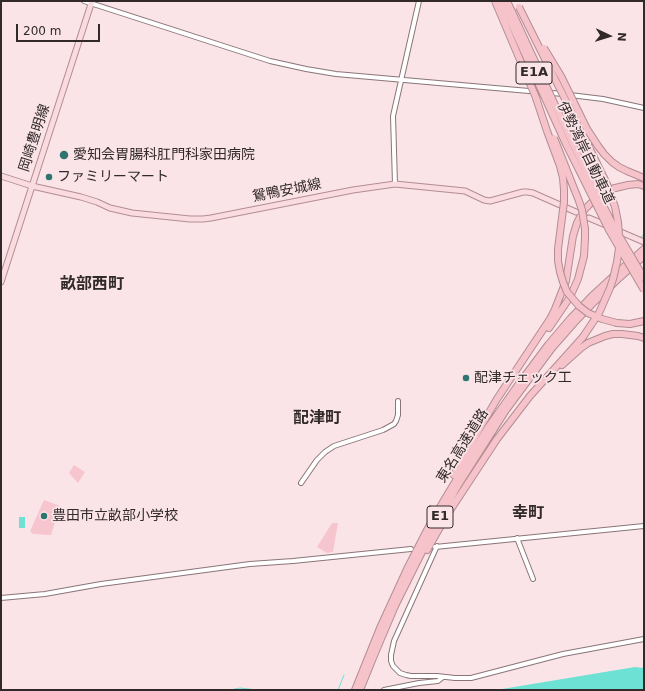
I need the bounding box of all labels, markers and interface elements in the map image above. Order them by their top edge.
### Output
scale bar [18,16,102,42]
north arrow [589,16,629,56]
text: 200 m [23,24,61,38]
text: N [615,32,628,42]
road number: E1A [516,62,552,84]
street label: 伊勢湾岸自動車道 [553,99,617,207]
street label: 岡崎豊明線 [16,102,54,174]
place label: 愛知会胃腸科肛門科家田病院 [73,147,255,163]
marker: 愛知会胃腸科肛門科家田病院 [58,149,70,161]
place label: ファミリーマート [57,169,169,185]
marker: ファミリーマート [44,172,54,182]
street label: 鴛鴨安城線 [251,176,323,206]
district label: 畝部西町 [60,275,124,295]
place label: 配津チェック工 [474,370,572,386]
marker: 配津チェック工 [461,373,471,383]
street label: 東名高速道路 [434,406,492,486]
district label: 配津町 [293,409,341,429]
district label: 幸町 [512,504,544,524]
road number: E1 [427,506,453,528]
place label: 豊田市立畝部小学校 [52,508,178,524]
marker: 豊田市立畝部小学校 [39,511,49,521]

